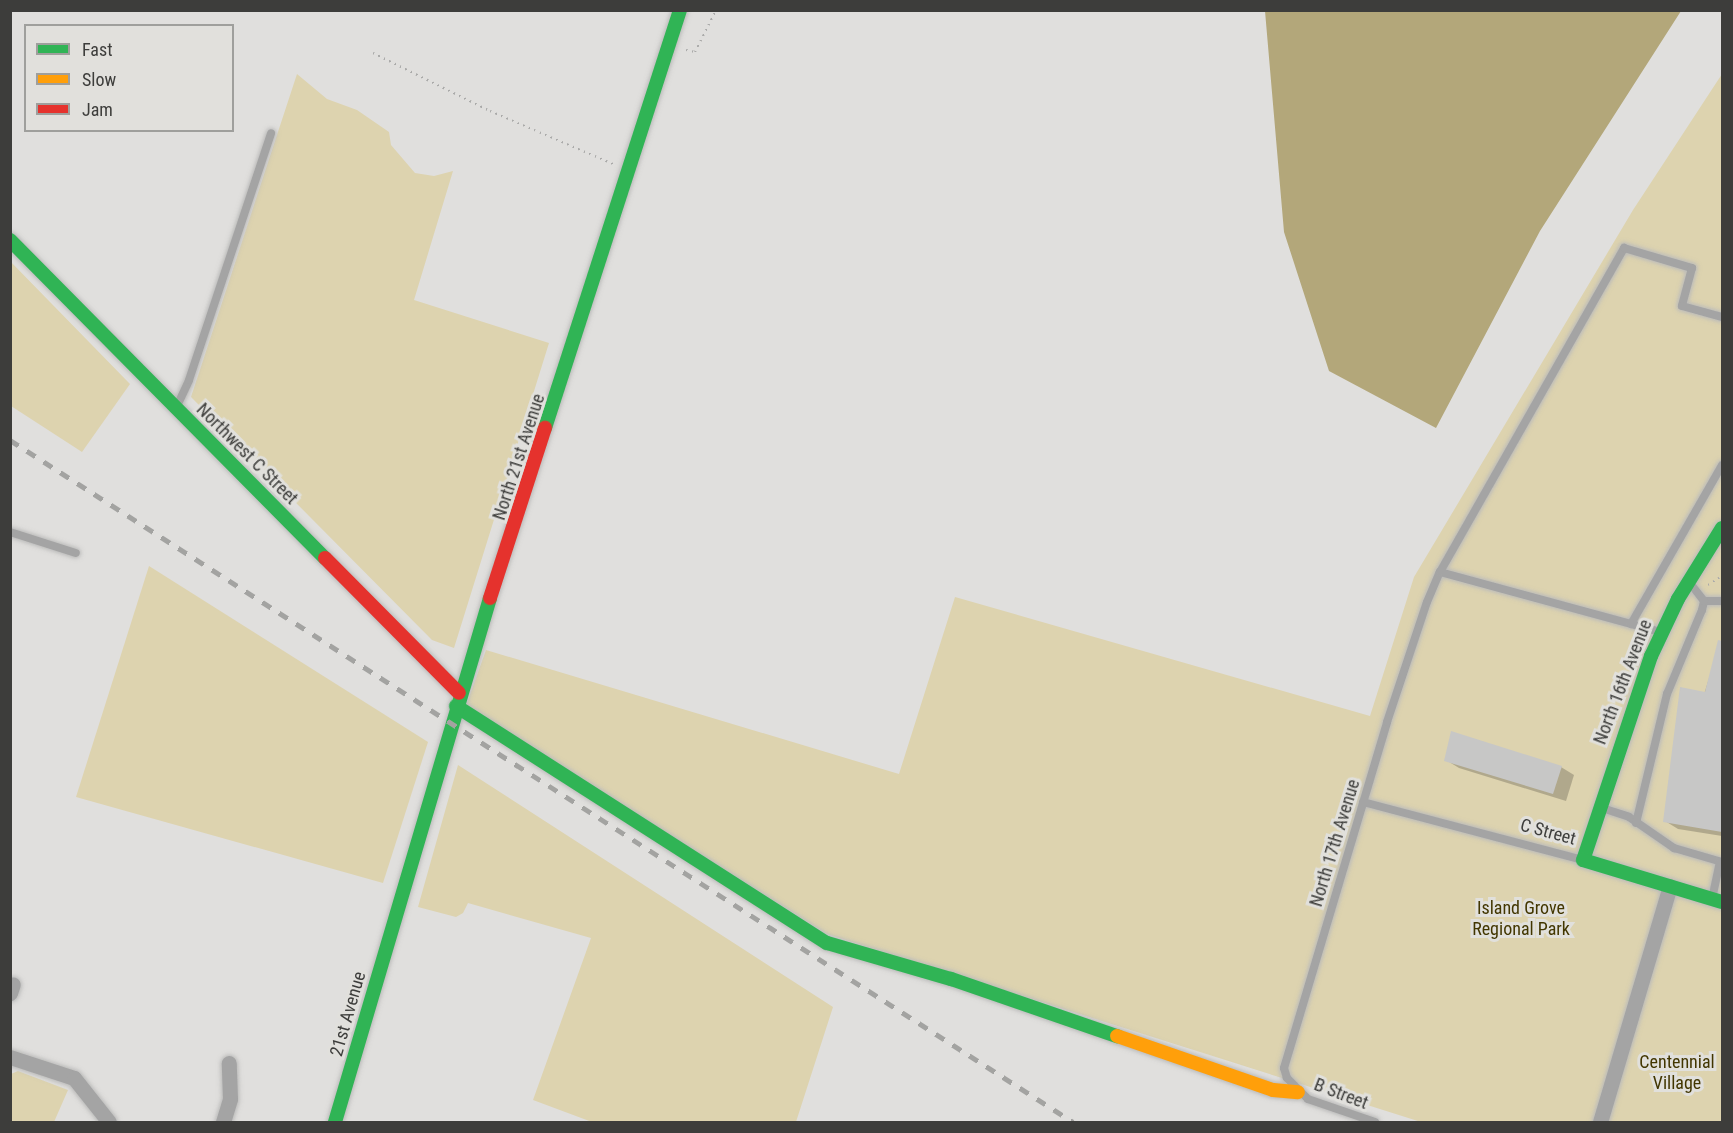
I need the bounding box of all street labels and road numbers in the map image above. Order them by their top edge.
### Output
street label: North 21st Avenue [488,391,550,523]
street label: Northwest C Street [192,399,302,509]
street label: North 16th Avenue [1589,617,1657,747]
street label: North 17th Avenue [1305,777,1365,909]
street label: C Street [1518,814,1578,850]
street label: 21st Avenue [326,969,370,1059]
street label: B Street [1311,1074,1371,1114]

